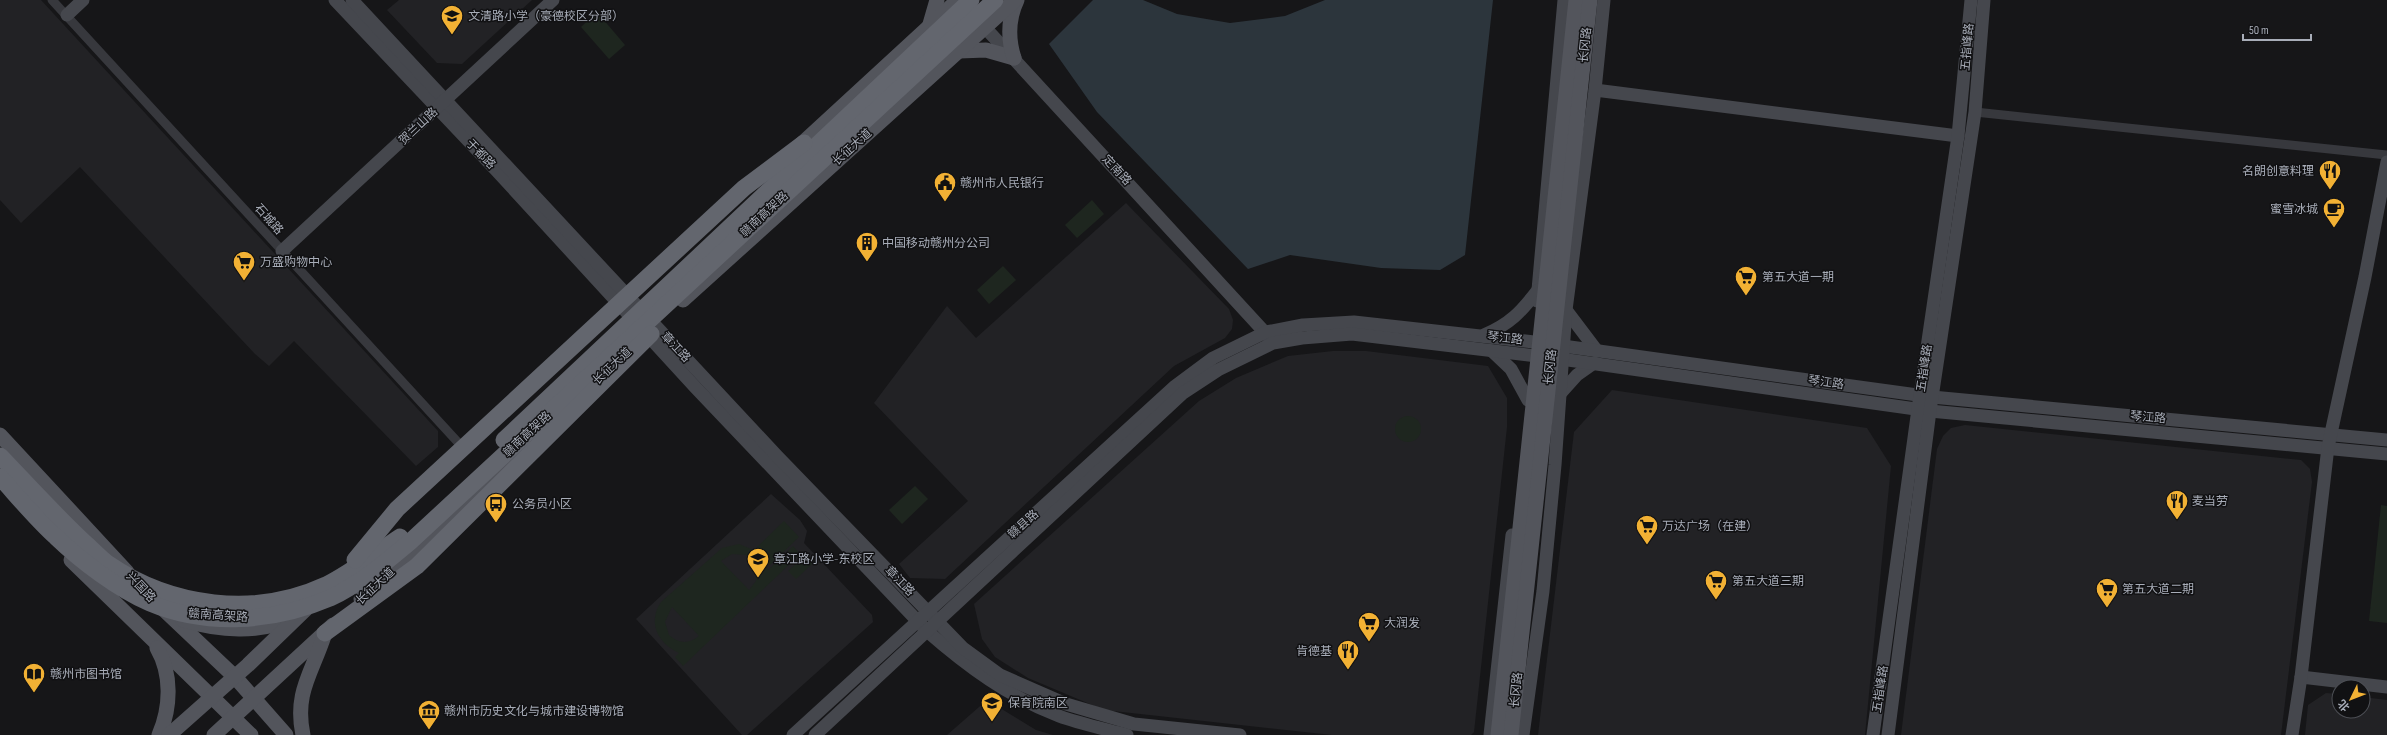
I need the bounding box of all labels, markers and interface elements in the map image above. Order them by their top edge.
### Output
school or university icon: 文清路小学（豪德校区分部） [439,3,465,36]
place label: 文清路小学（豪德校区分部） [468,9,624,24]
scale bar [2243,16,2311,42]
street label: 五指峰路 [1958,22,1977,72]
text: 50 m [2249,23,2269,38]
street label: 长冈路 [1576,26,1595,64]
street label: 贺兰山路 [396,105,441,148]
street label: 长征大道 [829,126,875,169]
street label: 于都路 [463,136,499,173]
street label: 定南路 [1099,152,1134,189]
restaurant icon: 名朗创意料理 [2317,158,2343,191]
place label: 名朗创意料理 [2242,164,2314,179]
public building icon: 赣州市人民银行 [932,170,958,203]
place label: 赣州市人民银行 [960,176,1044,191]
street label: 赣南高架路 [737,188,791,240]
cafe icon: 蜜雪冰城 [2321,196,2347,229]
street label: 石城路 [251,201,286,238]
place label: 蜜雪冰城 [2270,202,2318,217]
building icon: 中国移动赣州分公司 [854,230,880,263]
place label: 中国移动赣州分公司 [882,236,990,251]
supermarket icon: 万盛购物中心 [231,249,257,282]
place label: 万盛购物中心 [260,255,332,270]
supermarket icon: 第五大道一期 [1733,264,1759,297]
place label: 第五大道一期 [1762,270,1834,285]
street label: 章江路 [658,329,693,366]
street label: 琴江路 [1486,329,1524,348]
street label: 五指峰路 [1914,343,1935,393]
street label: 长征大道 [590,345,635,388]
street label: 长冈路 [1541,348,1560,386]
street label: 琴江路 [1807,373,1845,392]
street label: 赣南高架路 [500,408,554,460]
street label: 琴江路 [2129,408,2167,427]
restaurant icon: 麦当劳 [2164,488,2190,521]
bus stop icon: 公务员小区 [483,491,509,524]
place label: 麦当劳 [2192,494,2228,509]
place label: 公务员小区 [512,497,572,512]
street label: 赣县路 [1005,507,1042,542]
supermarket icon: 万达广场（在建） [1634,513,1660,546]
place label: 万达广场（在建） [1662,519,1758,534]
school or university icon: 章江路小学-东校区 [745,546,771,579]
place label: 章江路小学-东校区 [774,552,874,567]
street label: 章江路 [882,563,918,600]
street label: 长征大道 [353,565,398,608]
supermarket icon: 第五大道三期 [1703,568,1729,601]
street label: 兴国路 [123,569,158,606]
place label: 第五大道三期 [1732,574,1804,589]
supermarket icon: 第五大道二期 [2094,576,2120,609]
place label: 第五大道二期 [2122,582,2194,597]
street label: 赣南高架路 [188,606,248,625]
supermarket icon: 大润发 [1356,610,1382,643]
place label: 大润发 [1384,616,1420,631]
restaurant icon: 肯德基 [1335,638,1361,671]
place label: 肯德基 [1296,644,1332,659]
library icon: 赣州市图书馆 [21,661,47,694]
street label: 五指峰路 [1870,664,1891,714]
place label: 赣州市图书馆 [50,667,122,682]
street label: 长冈路 [1507,671,1526,709]
north arrow [2331,679,2371,719]
school or university icon: 保育院南区 [979,690,1005,723]
place label: 保育院南区 [1008,696,1068,711]
text: 北 [2336,697,2353,714]
museum icon: 赣州市历史文化与城市建设博物馆 [416,698,442,731]
place label: 赣州市历史文化与城市建设博物馆 [444,704,624,719]

